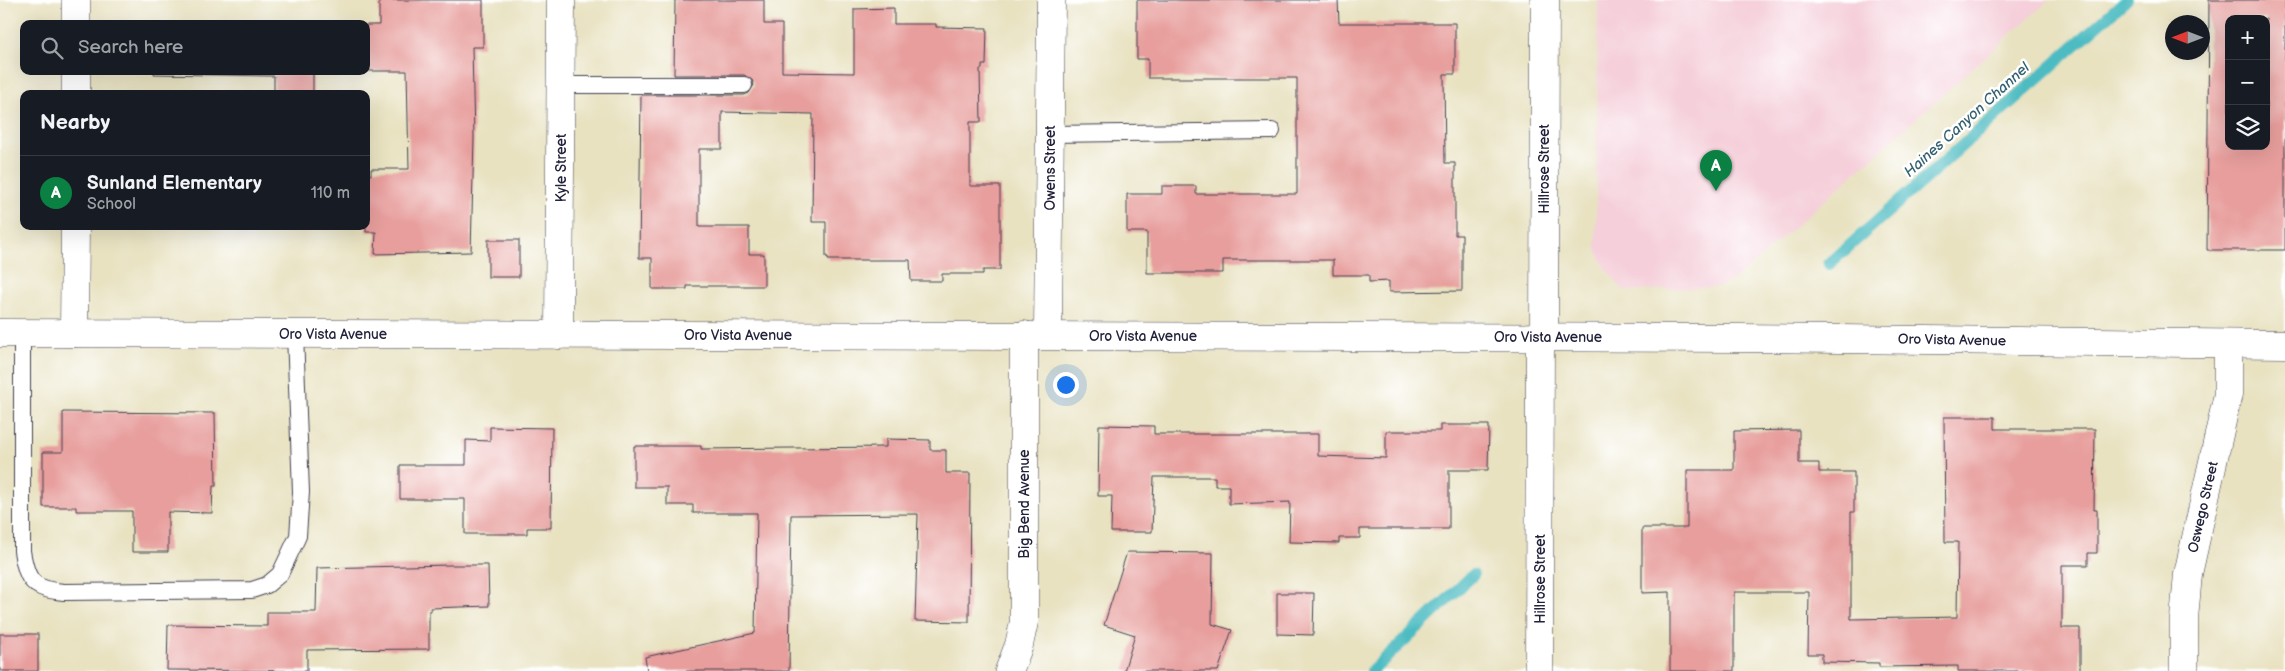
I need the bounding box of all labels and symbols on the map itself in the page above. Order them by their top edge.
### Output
north arrow [2165,15,2210,60]
water label: Haines Canyon Channel [1900,58,2034,181]
street label: Hillrose Street [1536,123,1553,214]
street label: Owens Street [1042,125,1059,211]
street label: Kyle Street [553,133,570,202]
pin: A [1700,150,1732,191]
street label: Oro Vista Avenue [279,326,387,343]
street label: Oro Vista Avenue [684,327,792,344]
street label: Oro Vista Avenue [1089,328,1197,345]
street label: Oro Vista Avenue [1494,329,1602,346]
street label: Oro Vista Avenue [1898,331,2006,349]
your location [1053,372,1079,398]
street label: Big Bend Avenue [1016,449,1033,559]
street label: Oswego Street [2184,459,2222,554]
street label: Hillrose Street [1532,533,1549,624]

